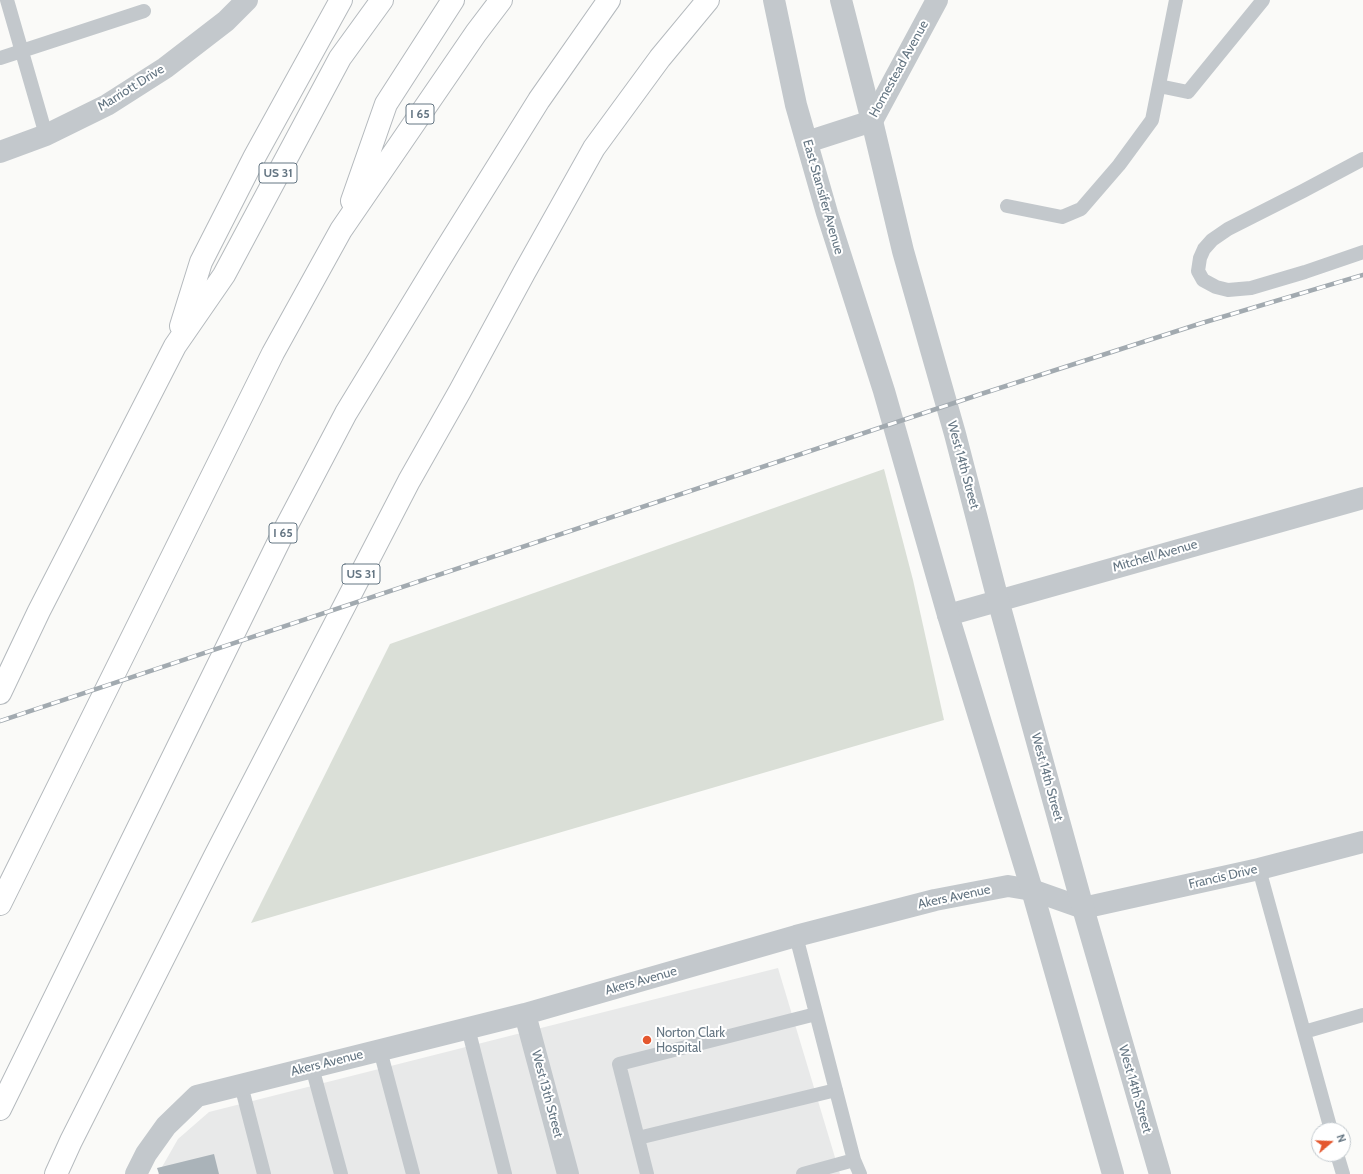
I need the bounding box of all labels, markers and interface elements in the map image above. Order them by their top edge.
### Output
street label: Homestead Avenue [866,18,932,120]
street label: Marriott Drive [95,61,167,115]
road number: I 65 [406,104,434,124]
street label: East Stansifer Avenue [799,138,847,256]
road number: US 31 [259,163,297,183]
street label: West 14th Street [944,419,982,511]
road number: I 65 [269,523,297,543]
street label: Mitchell Avenue [1111,536,1199,576]
road number: US 31 [342,564,380,584]
street label: West 14th Street [1028,731,1066,823]
street label: Francis Drive [1187,862,1259,892]
street label: Akers Avenue [916,882,992,912]
street label: Akers Avenue [603,963,679,999]
place label: Norton Clark Hospital [656,1025,725,1056]
marker: Norton Clark Hospital [641,1034,653,1046]
street label: West 14th Street [1115,1043,1155,1135]
street label: Akers Avenue [289,1046,365,1080]
street label: West 13th Street [528,1048,566,1140]
north arrow [1311,1122,1351,1162]
text: N [1334,1132,1349,1144]

